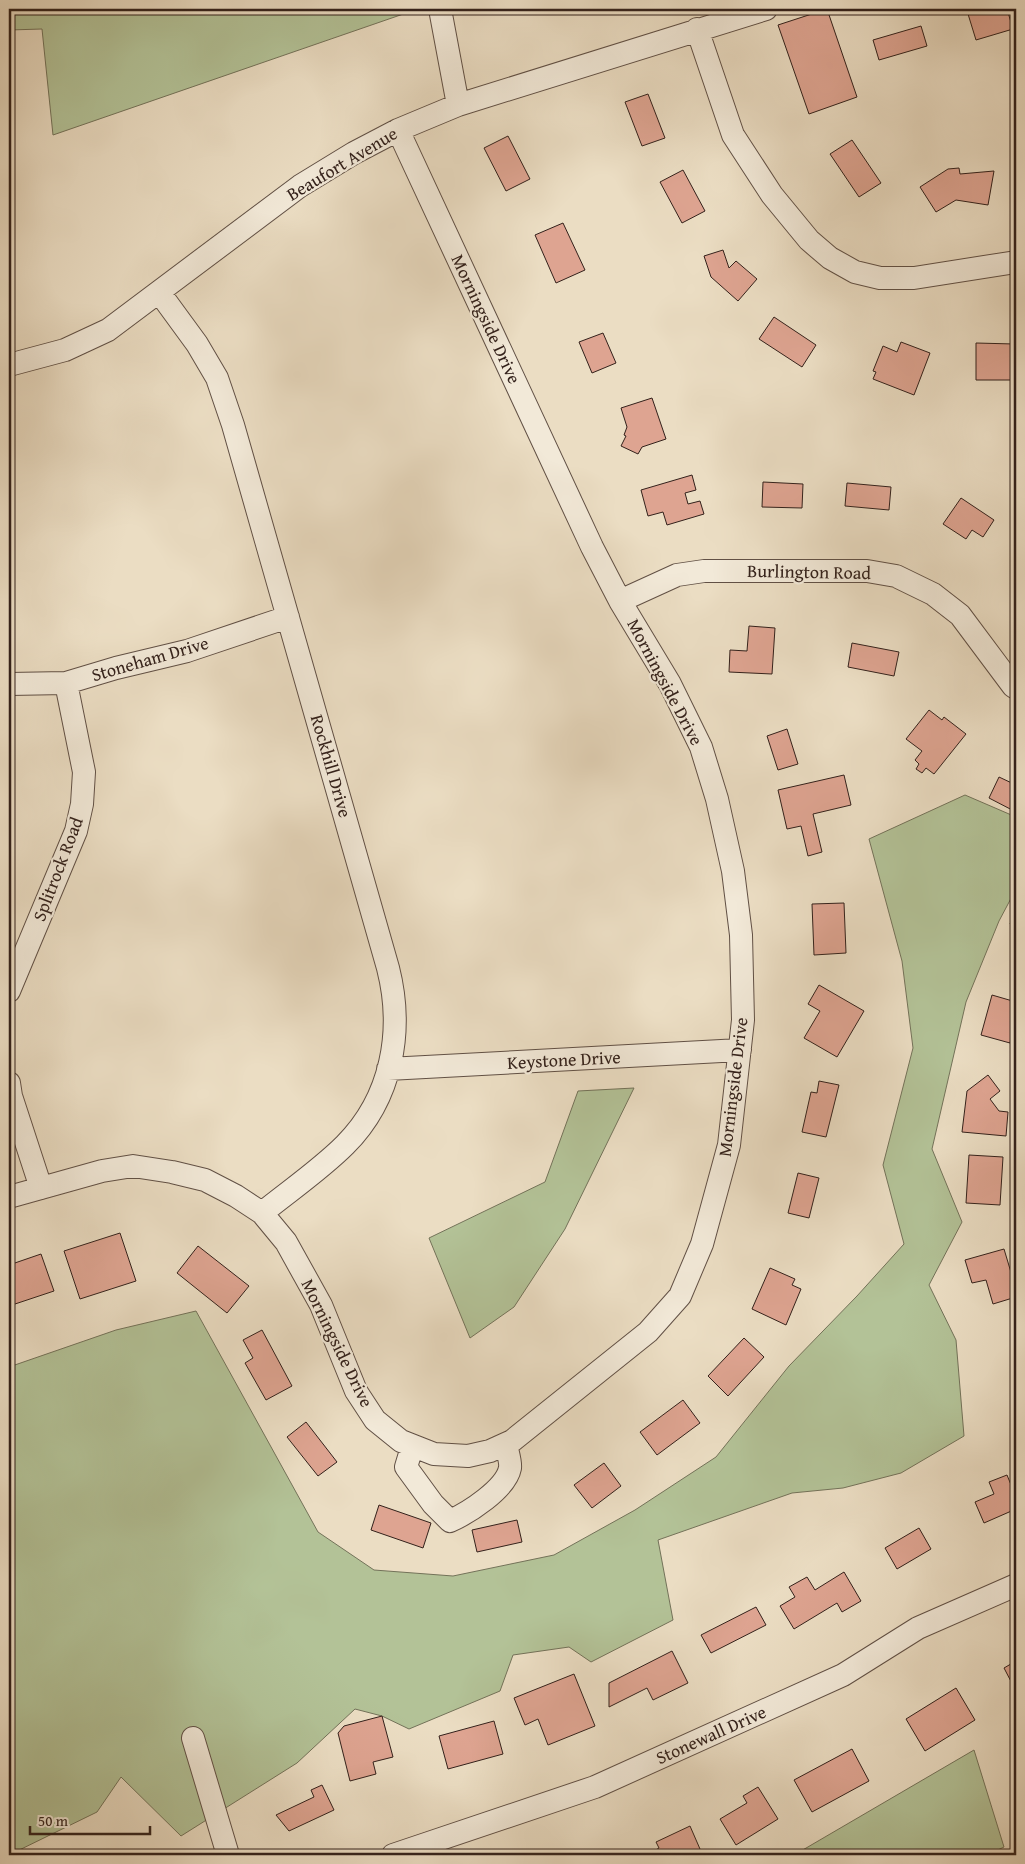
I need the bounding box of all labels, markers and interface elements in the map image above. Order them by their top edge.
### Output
street label: Beaufort Avenue [281,120,402,207]
street label: Morningside Drive [445,250,528,388]
street label: Burlington Road [747,557,872,586]
street label: Morningside Drive [621,614,710,750]
street label: Stoneham Drive [88,629,212,688]
street label: Rockhill Drive [304,711,359,821]
street label: Splitrock Road [25,812,90,925]
street label: Morningside Drive [711,1016,754,1158]
street label: Keystone Drive [507,1043,621,1076]
street label: Morningside Drive [295,1274,380,1412]
street label: Stonewall Drive [651,1698,770,1771]
scale bar [30,1804,150,1836]
text: 50 m [38,1810,69,1831]

